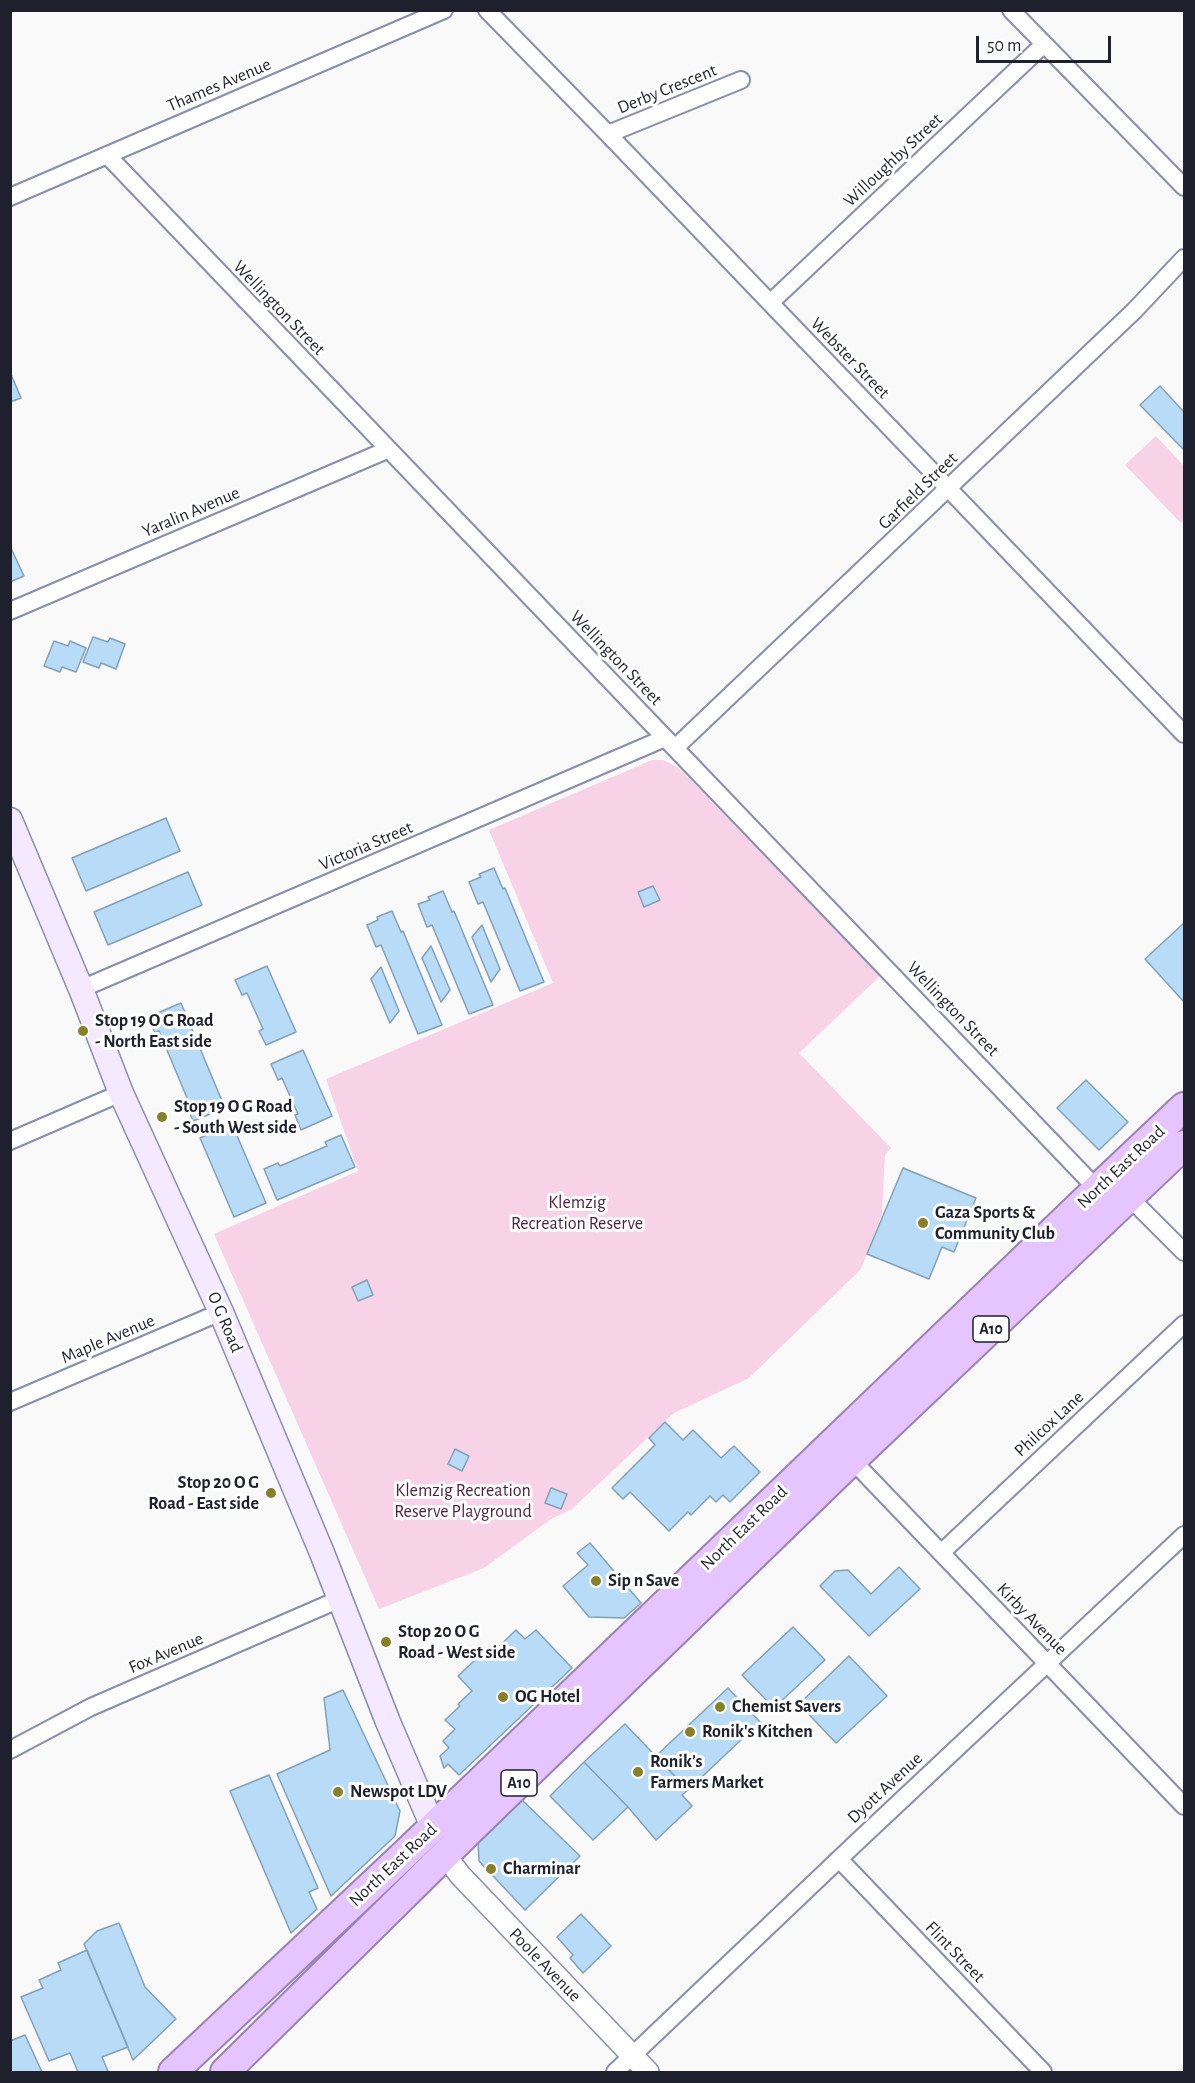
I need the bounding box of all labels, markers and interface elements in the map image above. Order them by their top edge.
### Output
scale bar [979,24,1114,62]
text: 50 m [987,37,1021,55]
street label: Thames Avenue [164,53,274,117]
street label: Derby Crescent [614,59,720,119]
street label: Willoughby Street [839,109,947,211]
street label: Wellington Street [228,256,330,360]
street label: Webster Street [806,313,894,403]
street label: Garfield Street [874,448,962,534]
street label: Yaralin Avenue [139,482,243,542]
street label: Wellington Street [565,606,667,710]
street label: Victoria Street [316,817,416,875]
street label: Wellington Street [902,957,1004,1061]
place label: Stop 19 O G Road - North East side [95,1010,214,1052]
marker: Stop 19 O G Road - North East side [76,1024,90,1038]
place label: Stop 19 O G Road - South West side [174,1096,297,1138]
marker: Stop 19 O G Road - South West side [155,1110,169,1124]
street label: North East Road [1073,1121,1169,1213]
park label: Klemzig Recreation Reserve [511,1192,643,1234]
place label: Gaza Sports & Community Club [935,1202,1055,1244]
marker: Gaza Sports & Community Club [916,1216,930,1230]
street label: O G Road [203,1288,247,1356]
street label: Maple Avenue [58,1310,158,1368]
road number: A10 [973,1316,1009,1342]
street label: Philcox Lane [1010,1386,1088,1462]
place label: Stop 20 O G Road - East side [148,1472,259,1514]
park label: Klemzig Recreation Reserve Playground [394,1480,532,1522]
street label: North East Road [696,1481,792,1575]
marker: Stop 20 O G Road - East side [264,1486,278,1500]
place label: Sip n Save [608,1570,679,1592]
marker: Sip n Save [589,1574,603,1588]
street label: Kirby Avenue [992,1578,1072,1660]
place label: Stop 20 O G Road - West side [398,1621,515,1664]
street label: Fox Avenue [125,1628,207,1678]
marker: Stop 20 O G Road - West side [379,1635,393,1649]
place label: OG Hotel [515,1686,580,1708]
marker: OG Hotel [496,1690,510,1704]
place label: Chemist Savers [732,1696,841,1718]
marker: Chemist Savers [713,1700,727,1714]
place label: Ronik's Kitchen [702,1721,813,1743]
marker: Ronik's Kitchen [683,1725,697,1739]
street label: Dyott Avenue [843,1748,927,1828]
place label: Ronik’s Farmers Market [650,1751,764,1794]
marker: Ronik’s Farmers Market [631,1765,645,1779]
road number: A10 [501,1770,537,1796]
place label: Newspot LDV [350,1781,447,1803]
marker: Newspot LDV [331,1785,345,1799]
street label: North East Road [345,1819,441,1911]
place label: Charminar [503,1858,580,1880]
marker: Charminar [484,1862,498,1876]
street label: Flint Street [920,1917,990,1987]
street label: Poole Avenue [504,1924,586,2006]

